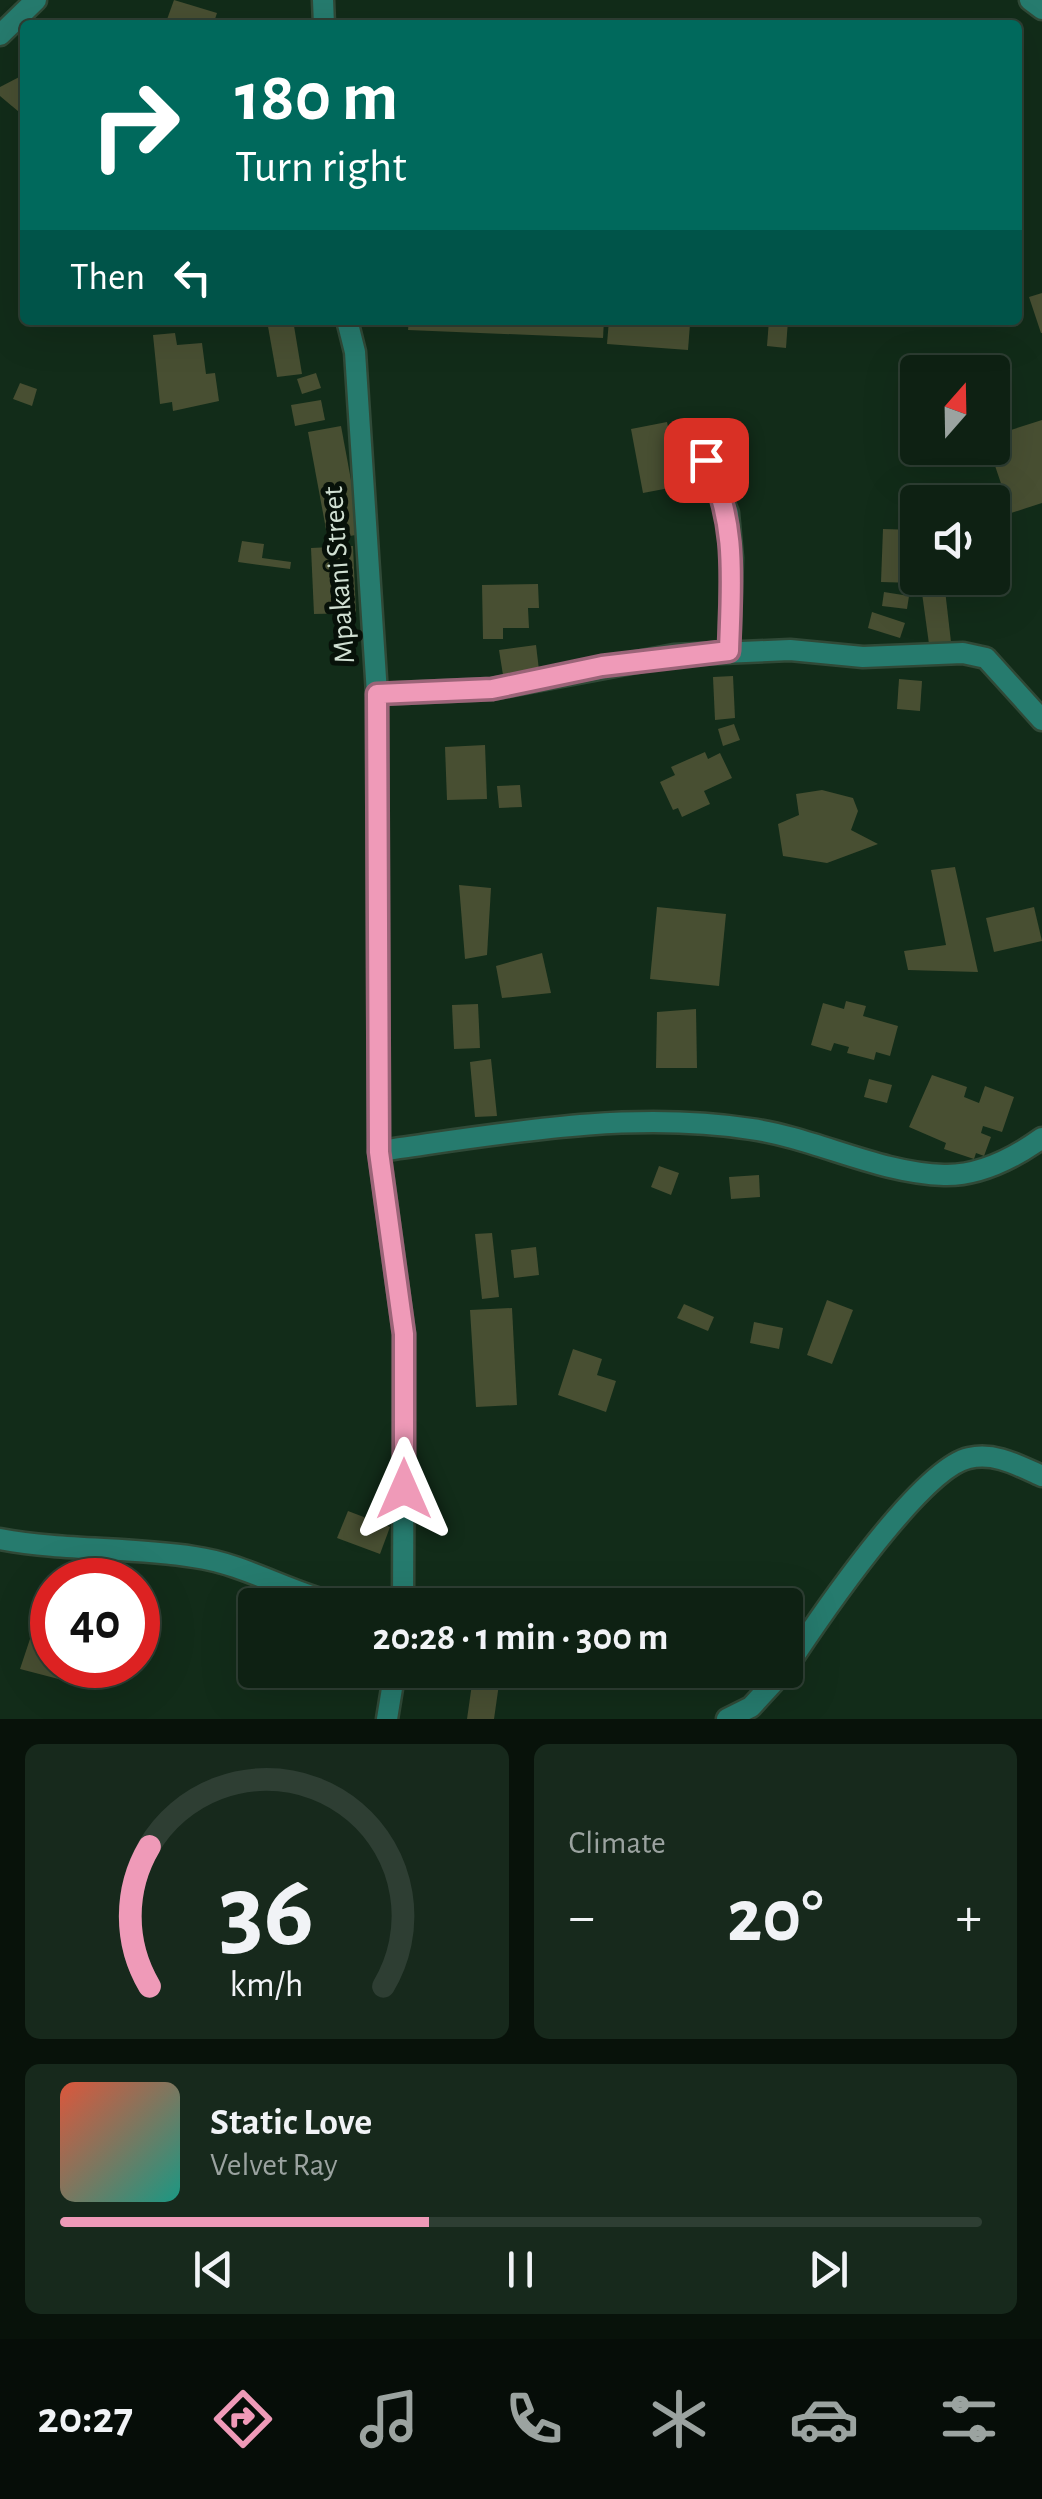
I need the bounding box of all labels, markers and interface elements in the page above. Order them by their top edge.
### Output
icon: right [70,60,200,190]
text: 180 m [235,63,398,133]
text: Turn right [235,145,407,190]
icon: left [165,250,220,305]
text: Then [70,259,145,297]
north arrow [900,355,1010,465]
map controls [900,355,1010,595]
pin [664,418,749,503]
icon: arrive [679,433,734,488]
street label: Mpakani Street [318,485,360,665]
button: sound [900,485,1010,595]
position arrow [352,1437,456,1541]
speed limit sign: 40 [30,1558,160,1688]
text: 20:28 · 1 min · 300 m [373,1619,668,1657]
text: Climate [569,1827,666,1859]
text: 36 [219,1861,314,1965]
text: 20° [727,1880,823,1955]
text: − [569,1890,595,1945]
text: + [956,1890,982,1945]
text: km/h [230,1967,304,2003]
text: Static Love [210,2104,372,2142]
text: Velvet Ray [210,2149,338,2181]
icon: previous [186,2242,241,2297]
icon: pause [493,2242,548,2297]
icon: next [801,2242,856,2297]
icon: directions [208,2384,278,2454]
icon: music [354,2384,424,2454]
icon: phone [499,2384,569,2454]
icon: climate [644,2384,714,2454]
icon: car [789,2384,859,2454]
icon: filters [934,2384,1004,2454]
text: 20:27 [38,2396,133,2441]

